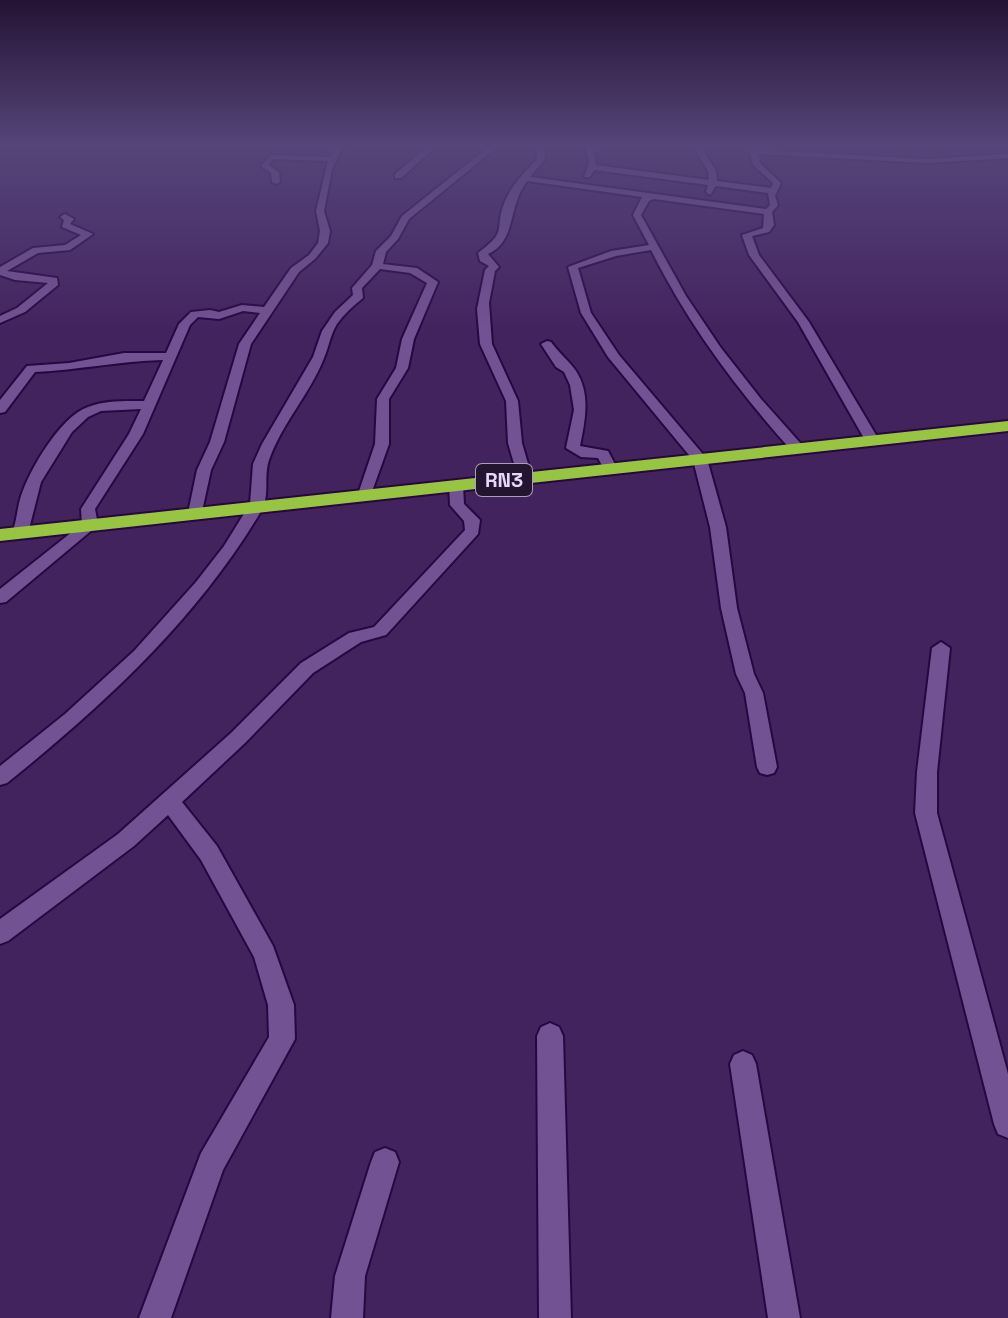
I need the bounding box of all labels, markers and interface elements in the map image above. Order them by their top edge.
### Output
road number: RN3 [476,464,532,496]

